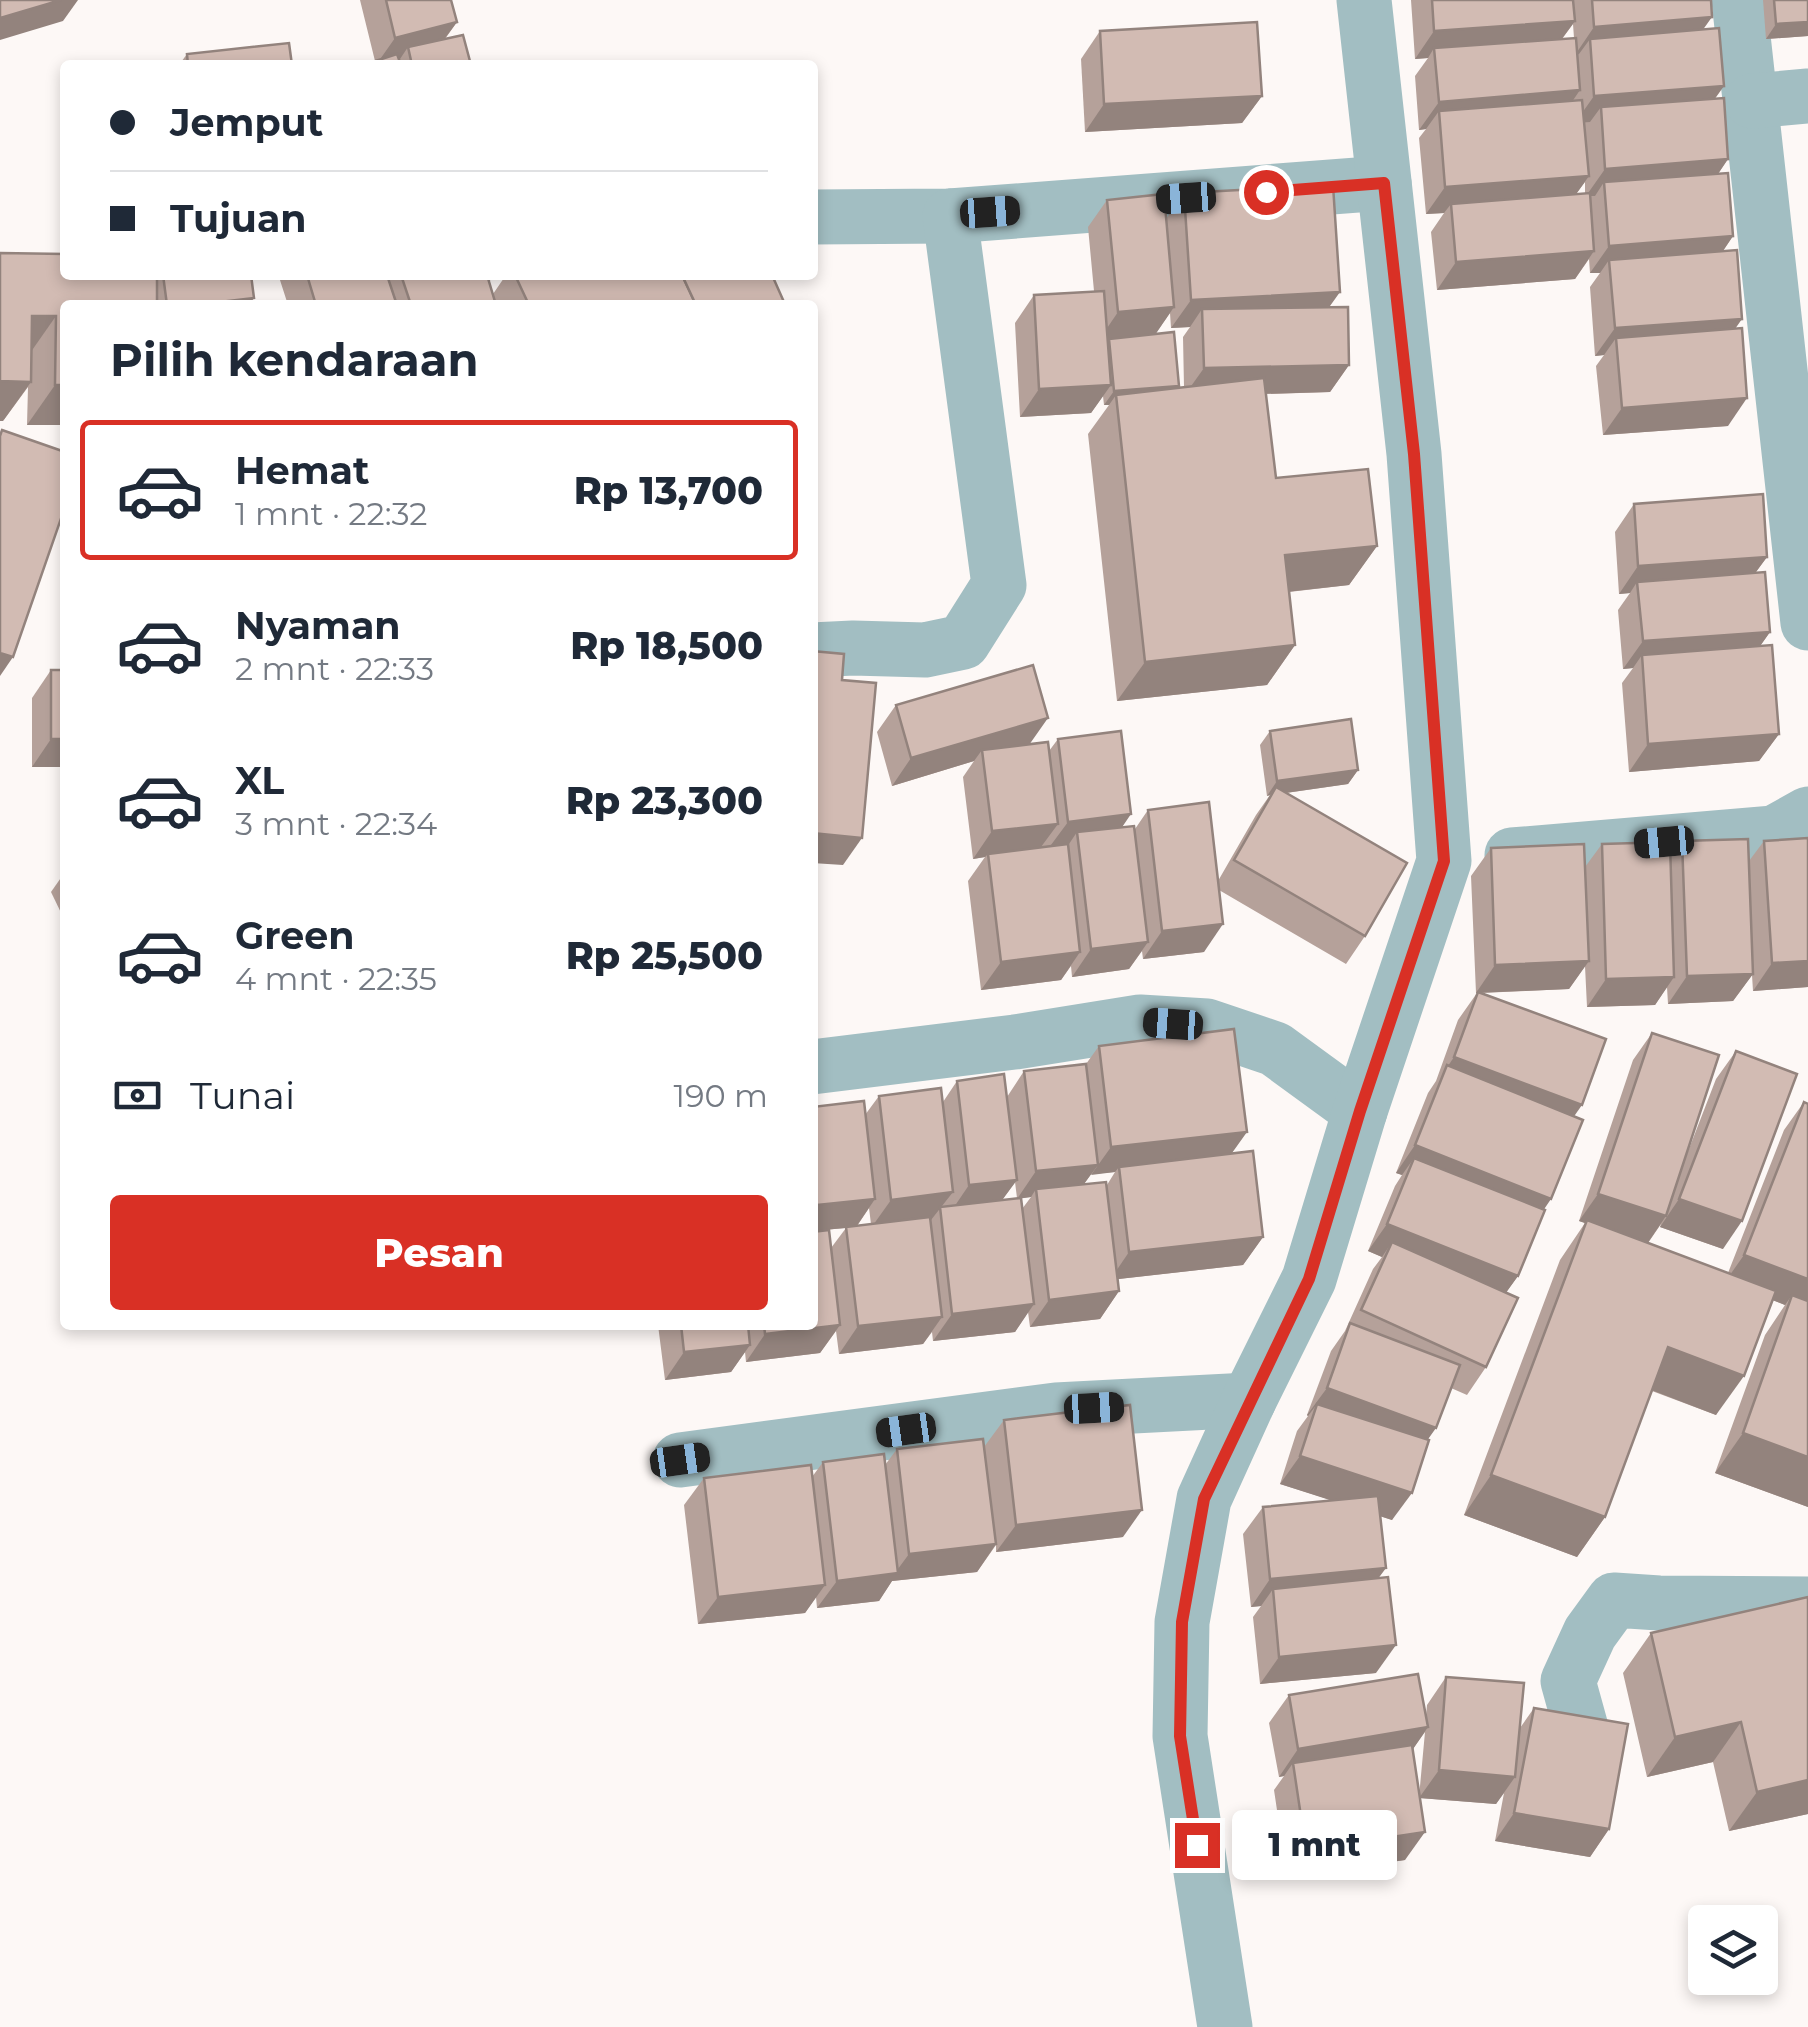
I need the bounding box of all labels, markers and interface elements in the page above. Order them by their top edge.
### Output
text: Jemput [170,99,323,146]
route start [1244,170,1289,215]
car [1155,181,1217,215]
text: Tujuan [170,195,307,242]
car [959,195,1021,229]
text: Pilih kendaraan [110,332,479,387]
icon: car [115,445,205,535]
text: Hemat [235,447,370,494]
text: Rp 13,700 [574,467,763,514]
text: 1 mnt · 22:32 [235,494,428,533]
icon: car [115,600,205,690]
text: Nyaman [235,602,401,649]
text: Rp 18,500 [570,622,763,669]
text: 2 mnt · 22:33 [235,649,434,688]
icon: car [115,755,205,845]
text: XL [235,757,284,804]
text: Rp 23,300 [566,777,763,824]
text: 3 mnt · 22:34 [235,804,437,843]
car [1633,824,1695,860]
icon: car [115,910,205,1000]
text: Green [235,912,355,959]
text: Rp 25,500 [566,932,763,979]
text: 4 mnt · 22:35 [235,959,437,998]
car [1142,1007,1204,1041]
icon: cash [110,1068,165,1123]
text: Tunai [190,1072,295,1119]
text: 190 m [673,1076,768,1115]
button: Pesan [110,1195,768,1310]
car [1063,1391,1125,1425]
car [874,1411,938,1449]
car [648,1441,712,1479]
callout: 1 mnt [1232,1810,1397,1880]
route end [1175,1823,1220,1868]
text: 1 mnt [1268,1825,1361,1864]
map controls [1688,1905,1778,1995]
button: layers [1688,1905,1778,1995]

